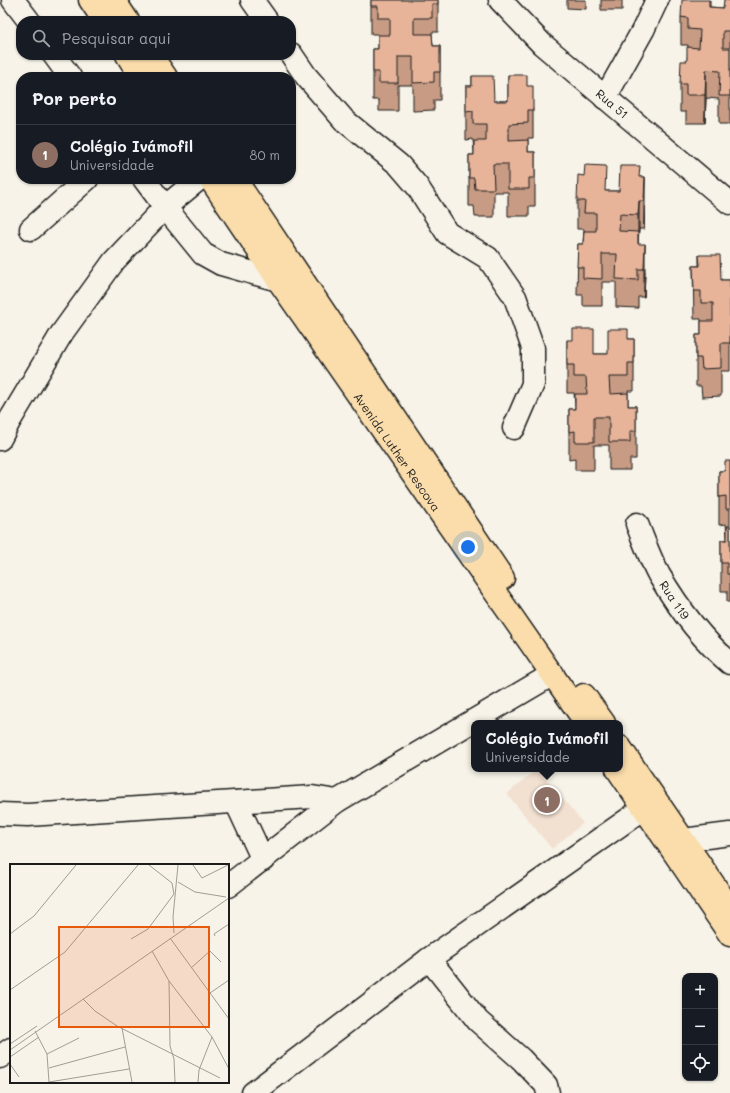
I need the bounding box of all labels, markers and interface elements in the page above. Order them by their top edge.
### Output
search box [16,16,296,60]
icon: search [30,27,52,49]
text: Pesquisar aqui [62,28,171,48]
street label: Rua 51 [593,85,632,122]
text: Por perto [32,87,116,109]
text: Colégio Ivámofil [70,136,193,156]
text: 1 [42,146,48,163]
text: 80 m [250,146,280,163]
text: Universidade [70,156,154,173]
street label: Avenida Luther Rescova [350,389,444,514]
your location [458,537,478,557]
street label: Rua 119 [656,577,694,622]
popup [471,720,623,772]
text: Colégio Ivámofil [486,728,609,748]
text: Universidade [486,748,570,765]
pin: 1 [534,785,560,815]
inset map [10,864,229,1083]
map controls [682,973,718,1081]
button: + [682,973,718,1009]
button: − [682,1009,718,1045]
button: locate [682,1045,718,1081]

